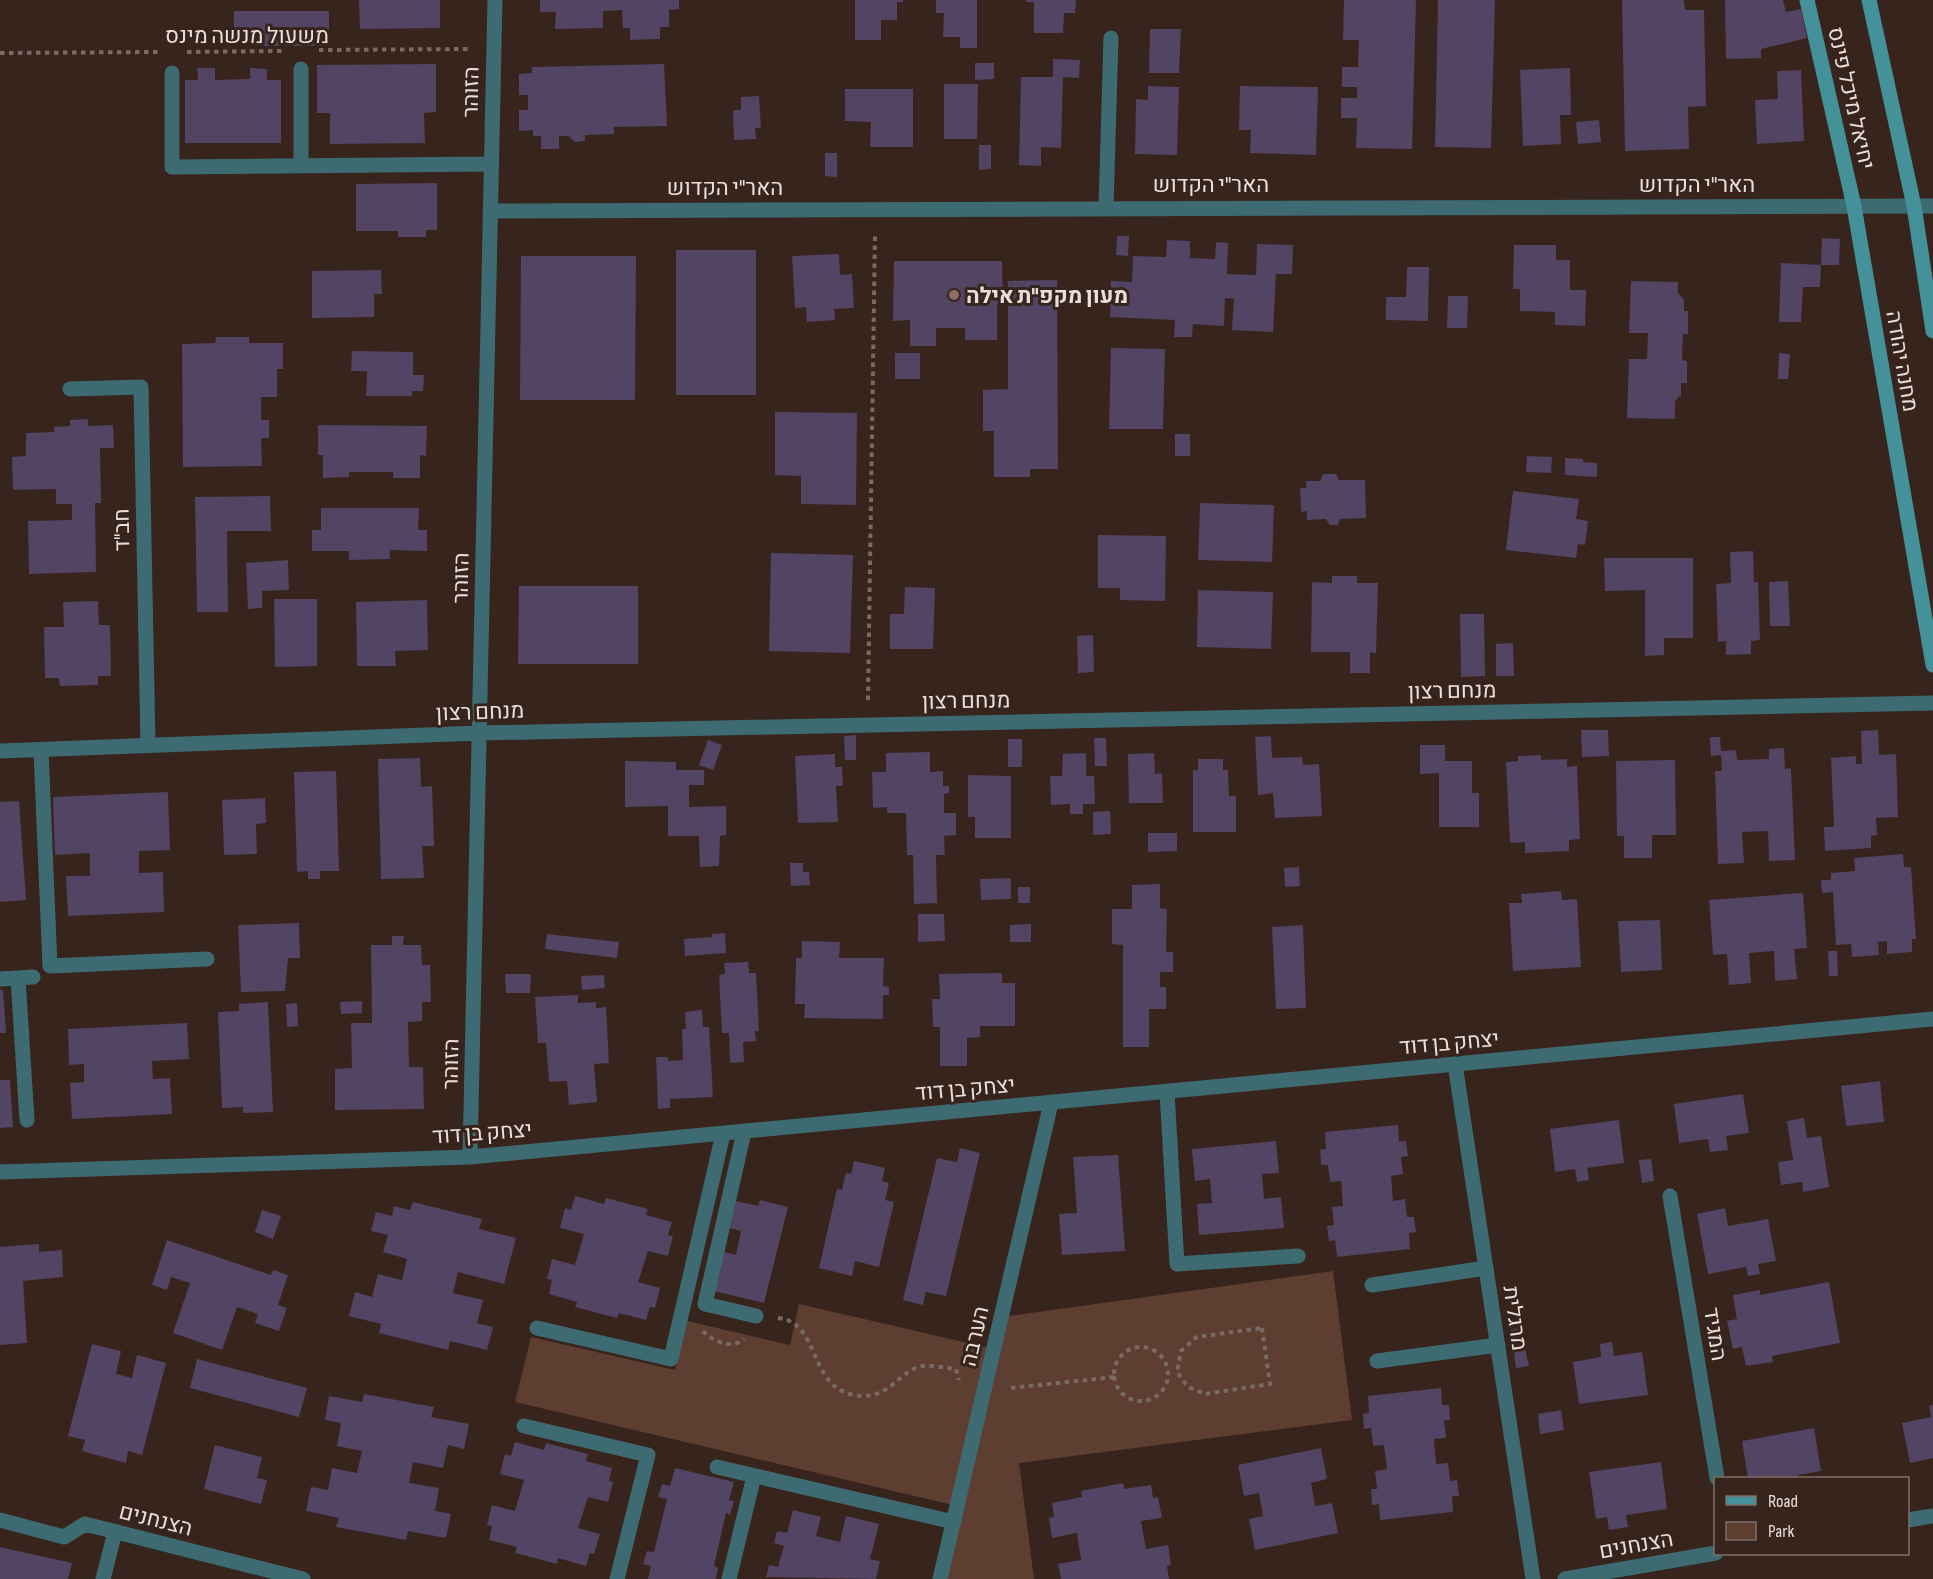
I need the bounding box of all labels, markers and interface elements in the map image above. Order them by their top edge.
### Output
street label: משעול מנשה מינס [165,23,329,50]
street label: יחיאל מיכל פינס [1821,25,1880,172]
street label: הזוהר [458,66,485,118]
street label: האר"י הקדוש [1153,172,1269,199]
street label: האר"י הקדוש [1639,172,1755,199]
street label: האר"י הקדוש [667,175,783,202]
place label: מעון מקפ"ת אילה [966,283,1128,310]
marker: מעון מקפ"ת אילה [947,288,961,302]
street label: מחנה יהודה [1879,309,1924,414]
street label: חב"ד [109,508,136,552]
street label: הזוהר [448,552,475,604]
street label: מנחם רצון [1408,677,1496,706]
street label: מנחם רצון [922,687,1010,716]
street label: מנחם רצון [435,697,525,728]
street label: יצחק בן דוד [1398,1026,1500,1061]
street label: הזוהר [438,1038,465,1090]
street label: יצחק בן דוד [914,1072,1016,1107]
street label: יצחק בן דוד [431,1117,533,1150]
street label: מרגלית [1497,1284,1532,1352]
street label: הערבה [955,1304,995,1369]
street label: המגיד [1697,1306,1732,1363]
legend [1714,1477,1909,1555]
text: Road [1768,1491,1798,1512]
street label: הצנחנים [116,1498,195,1543]
text: Park [1768,1521,1794,1542]
street label: הצנחנים [1597,1526,1675,1565]

